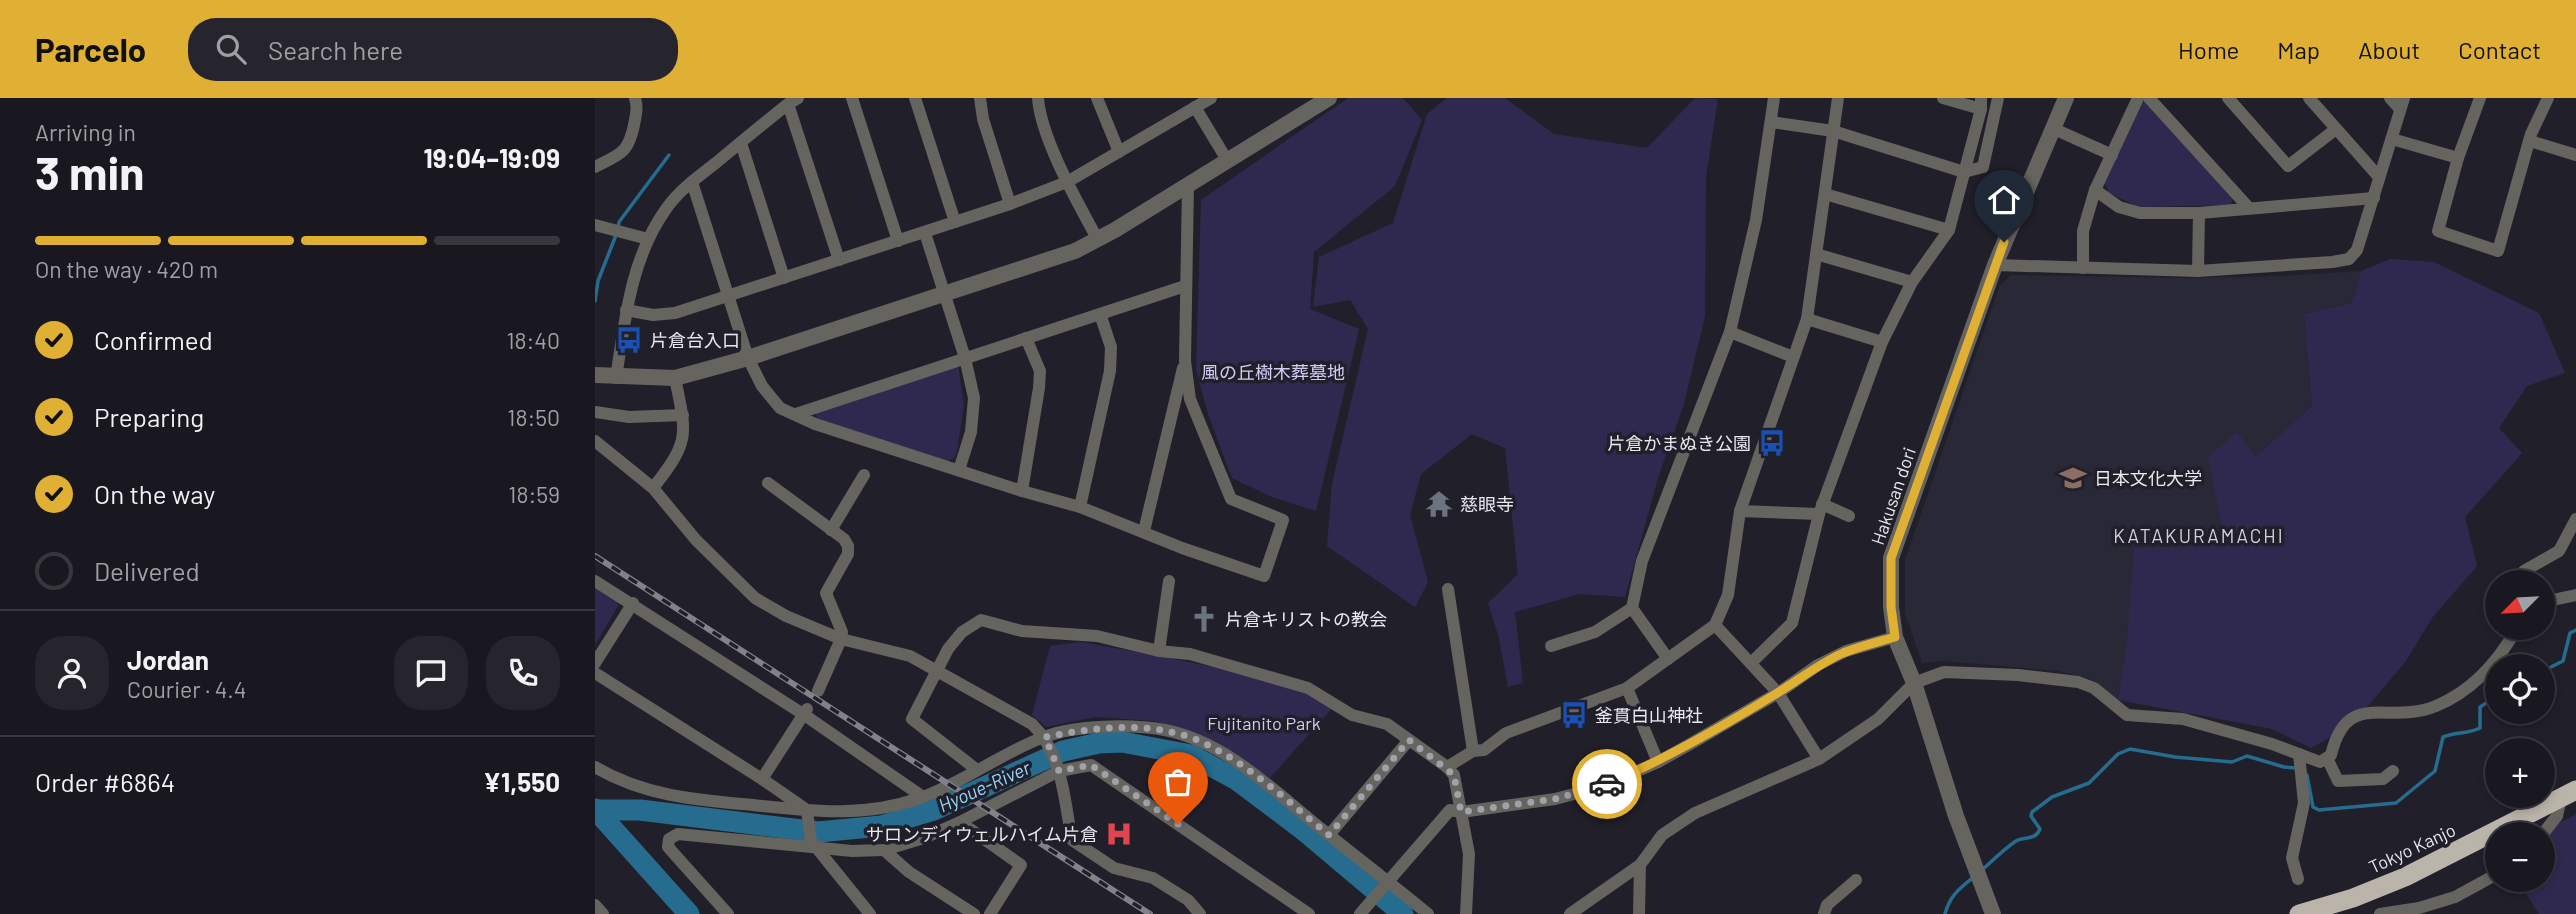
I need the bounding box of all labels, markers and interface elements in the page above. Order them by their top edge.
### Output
search box [188,18,678,81]
text: Parcelo [35,29,146,69]
icon: search [212,30,250,68]
text: Search here [268,34,403,65]
text: Home [2178,35,2239,64]
text: Map [2277,35,2320,64]
text: About [2358,35,2420,64]
text: Contact [2458,35,2541,64]
text: Arriving in [35,118,136,146]
text: 19:04–19:09 [423,142,560,173]
text: 3 min [35,144,144,199]
pin [1974,170,2034,242]
icon: home [1985,181,2023,219]
text: On the way · 420 m [35,255,218,283]
icon: check [35,321,73,359]
text: Confirmed [94,324,213,355]
bus stop icon: 片倉台入口 [614,325,644,355]
text: 18:40 [507,326,560,354]
place label: 片倉台入口 [650,329,740,351]
park label: 風の丘樹木葬墓地 [1201,361,1345,383]
icon: check [35,398,73,436]
text: Preparing [94,401,204,432]
text: 18:50 [507,403,560,431]
bus stop icon: 片倉かまぬき公園 [1757,428,1787,458]
place label: 片倉かまぬき公園 [1607,432,1751,454]
street label: Hakusan dori [1866,444,1920,548]
school or university icon: 日本文化大学 [2058,463,2088,493]
place label: 日本文化大学 [2094,467,2202,489]
icon: check [35,475,73,513]
text: On the way [94,478,215,509]
text: 18:59 [508,480,560,508]
temple icon: 慈眼寺 [1424,489,1454,519]
place label: 慈眼寺 [1460,493,1514,515]
district label: KATAKURAMACHI [2113,524,2285,547]
text: Delivered [94,555,200,586]
north arrow [2485,570,2555,640]
map controls [2485,570,2555,892]
church icon: 片倉キリストの教会 [1189,604,1219,634]
place label: 片倉キリストの教会 [1225,608,1387,630]
button: person [35,636,109,710]
button: chat [394,636,468,710]
button: phone [486,636,560,710]
text: Jordan [127,644,209,675]
button: locate [2485,654,2555,724]
text: Courier · 4.4 [127,675,246,703]
bus stop icon: 釜貫白山神社 [1559,700,1589,730]
place label: 釜貫白山神社 [1595,704,1703,726]
park label: Fujitanito Park [1207,712,1321,734]
button: + [2485,738,2555,808]
courier [1572,749,1642,819]
pin [1148,752,1208,824]
water label: Hyoue-River [934,755,1035,816]
icon: bag [1159,763,1197,801]
icon: car [1588,765,1626,803]
text: Order #6864 [35,766,175,797]
text: ¥1,550 [483,766,560,797]
street label: Tokyo Kanjo [2365,818,2459,878]
hospital icon: サロンディウェルハイム片倉 [1104,819,1134,849]
button: − [2485,822,2555,892]
place label: サロンディウェルハイム片倉 [866,823,1098,845]

